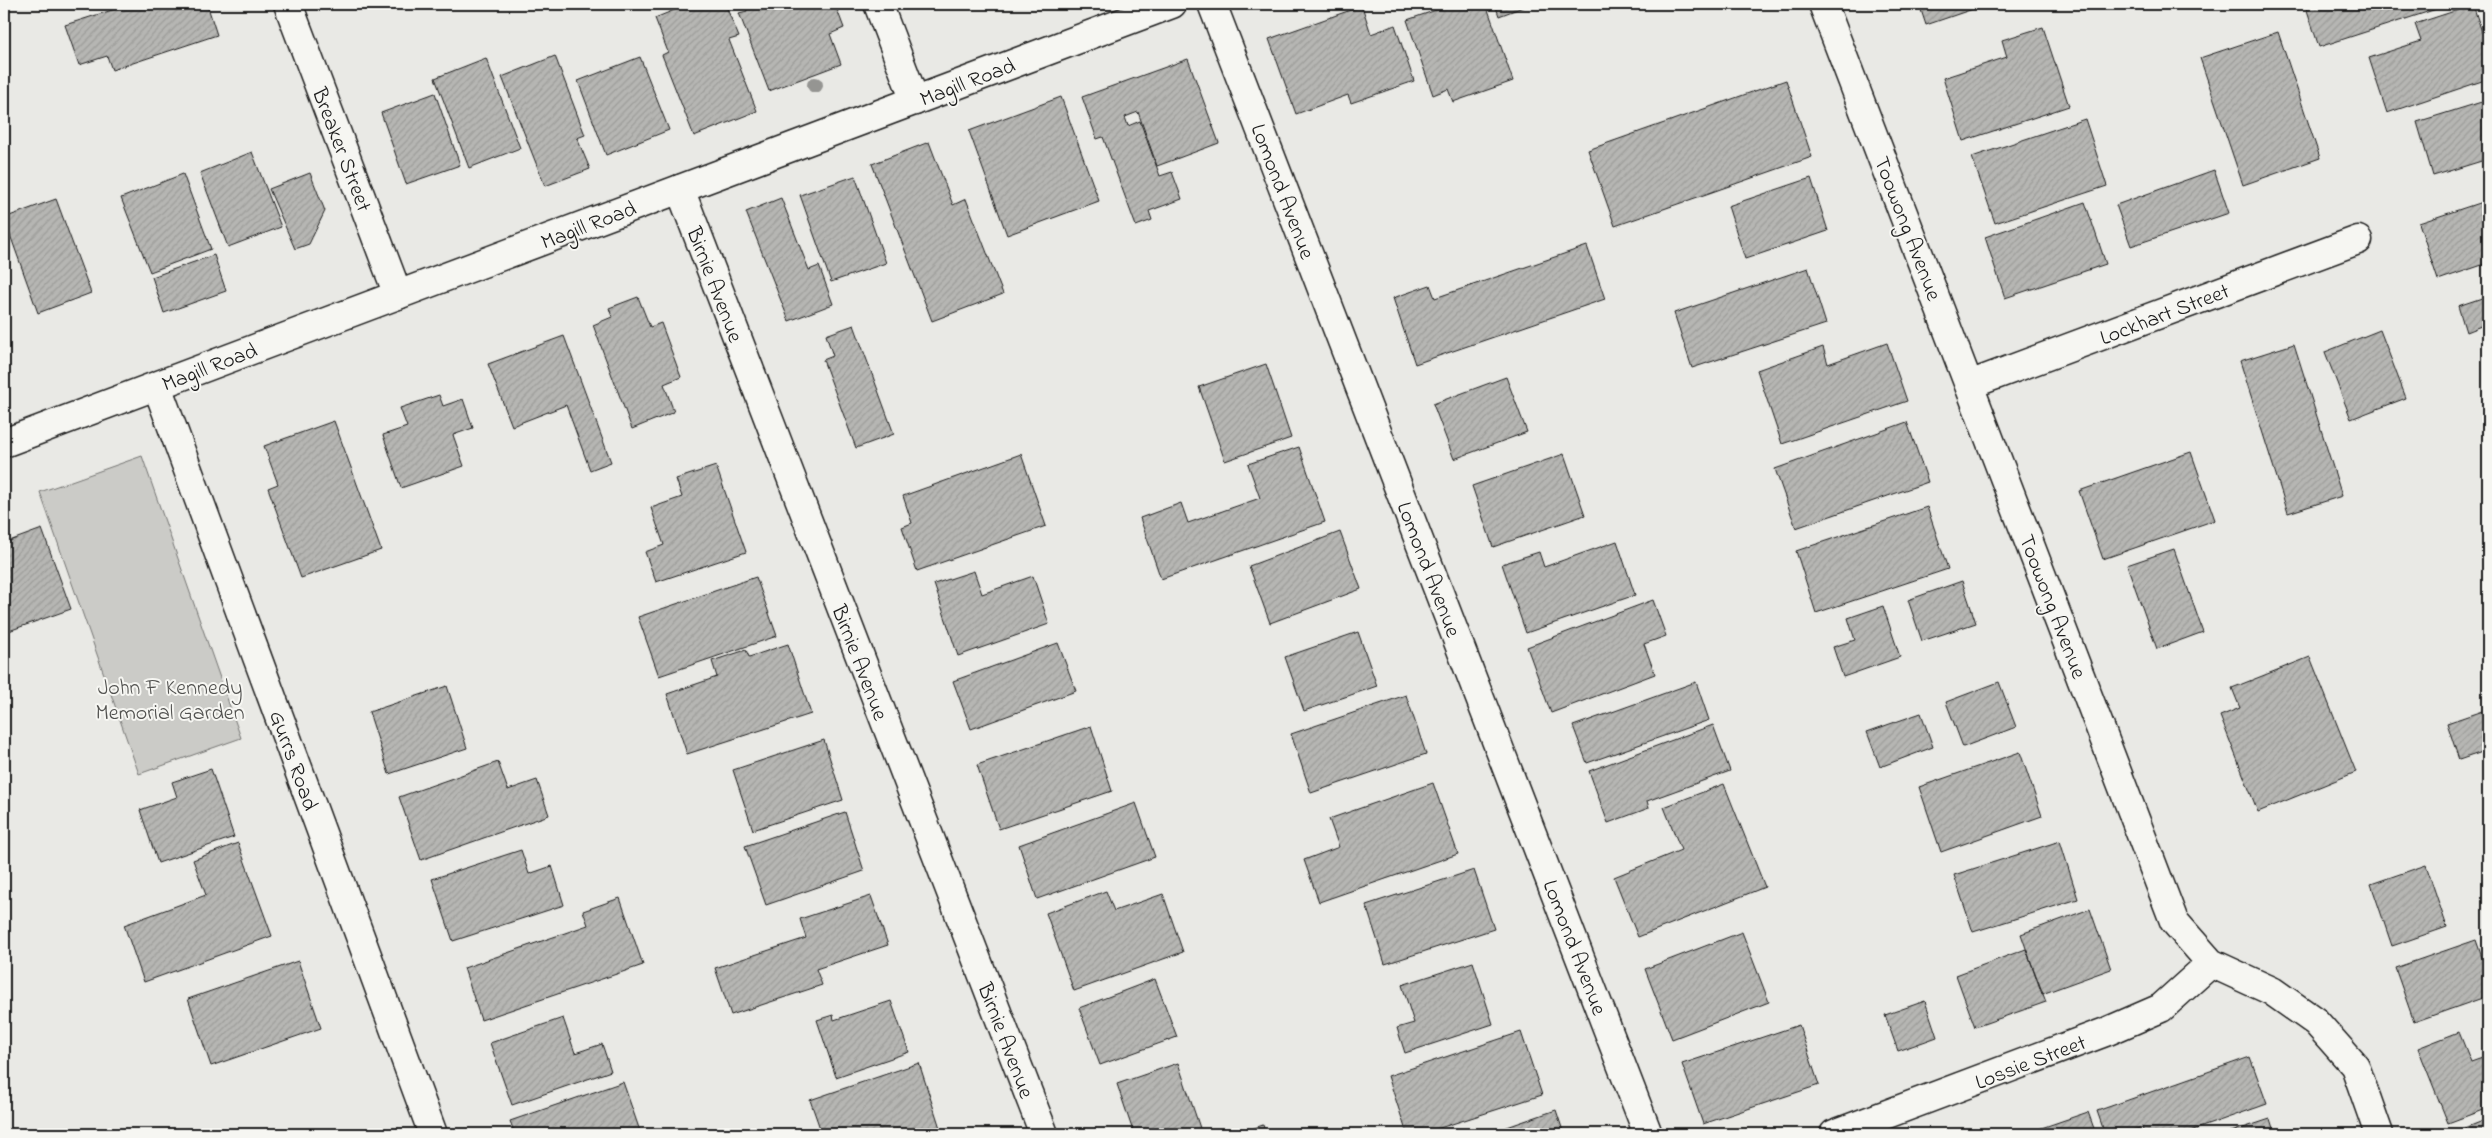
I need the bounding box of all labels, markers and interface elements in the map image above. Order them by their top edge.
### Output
street label: Magill Road [916,51,1021,118]
street label: Breaker Street [301,82,379,217]
street label: Lomond Avenue [1241,120,1322,264]
street label: Toowong Avenue [1863,152,1948,306]
street label: Magill Road [537,194,642,261]
street label: Birnie Avenue [676,222,750,348]
street label: Lockhart Street [2096,276,2235,355]
street label: Magill Road [158,336,263,403]
street label: Lomond Avenue [1387,498,1468,642]
street label: Toowong Avenue [2008,530,2093,684]
street label: Birnie Avenue [821,600,895,726]
park label: John F Kennedy Memorial Garden [95,673,245,730]
street label: Gurrs Road [259,706,325,816]
street label: Lomond Avenue [1533,876,1614,1020]
street label: Birnie Avenue [967,978,1041,1104]
street label: Lossie Street [1971,1028,2092,1100]

